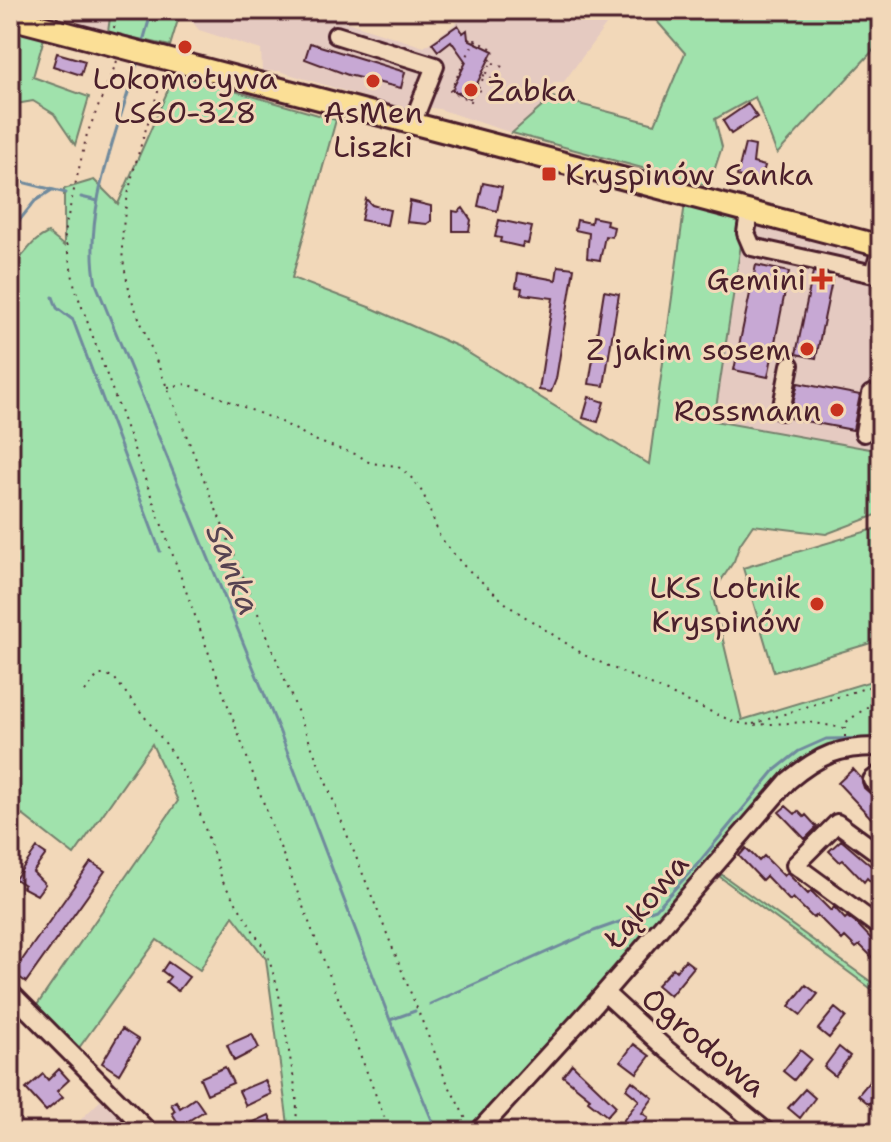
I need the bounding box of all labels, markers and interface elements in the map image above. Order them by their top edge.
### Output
marker: Lokomotywa LS60-328 [176,38,194,56]
place label: Lokomotywa LS60-328 [92,58,278,133]
place label: Żabka [487,70,576,111]
marker: AsMen Liszki [364,72,382,90]
marker: Żabka [462,81,480,99]
place label: AsMen Liszki [323,92,423,167]
place label: Kryspinów Sanka [565,154,813,195]
marker: Kryspinów Sanka [540,165,558,183]
place label: Gemini [706,259,806,300]
marker: Gemini [813,270,831,288]
place label: Z jakim sosem [586,329,791,370]
marker: Z jakim sosem [798,340,816,358]
place label: Rossmann [674,390,821,431]
marker: Rossmann [828,401,846,419]
water label: Sanka [196,517,272,621]
place label: LKS Lotnik Kryspinów [650,567,801,642]
marker: LKS Lotnik Kryspinów [808,595,826,613]
street label: Łąkowa [593,844,698,958]
street label: Ogrodowa [633,978,775,1106]

